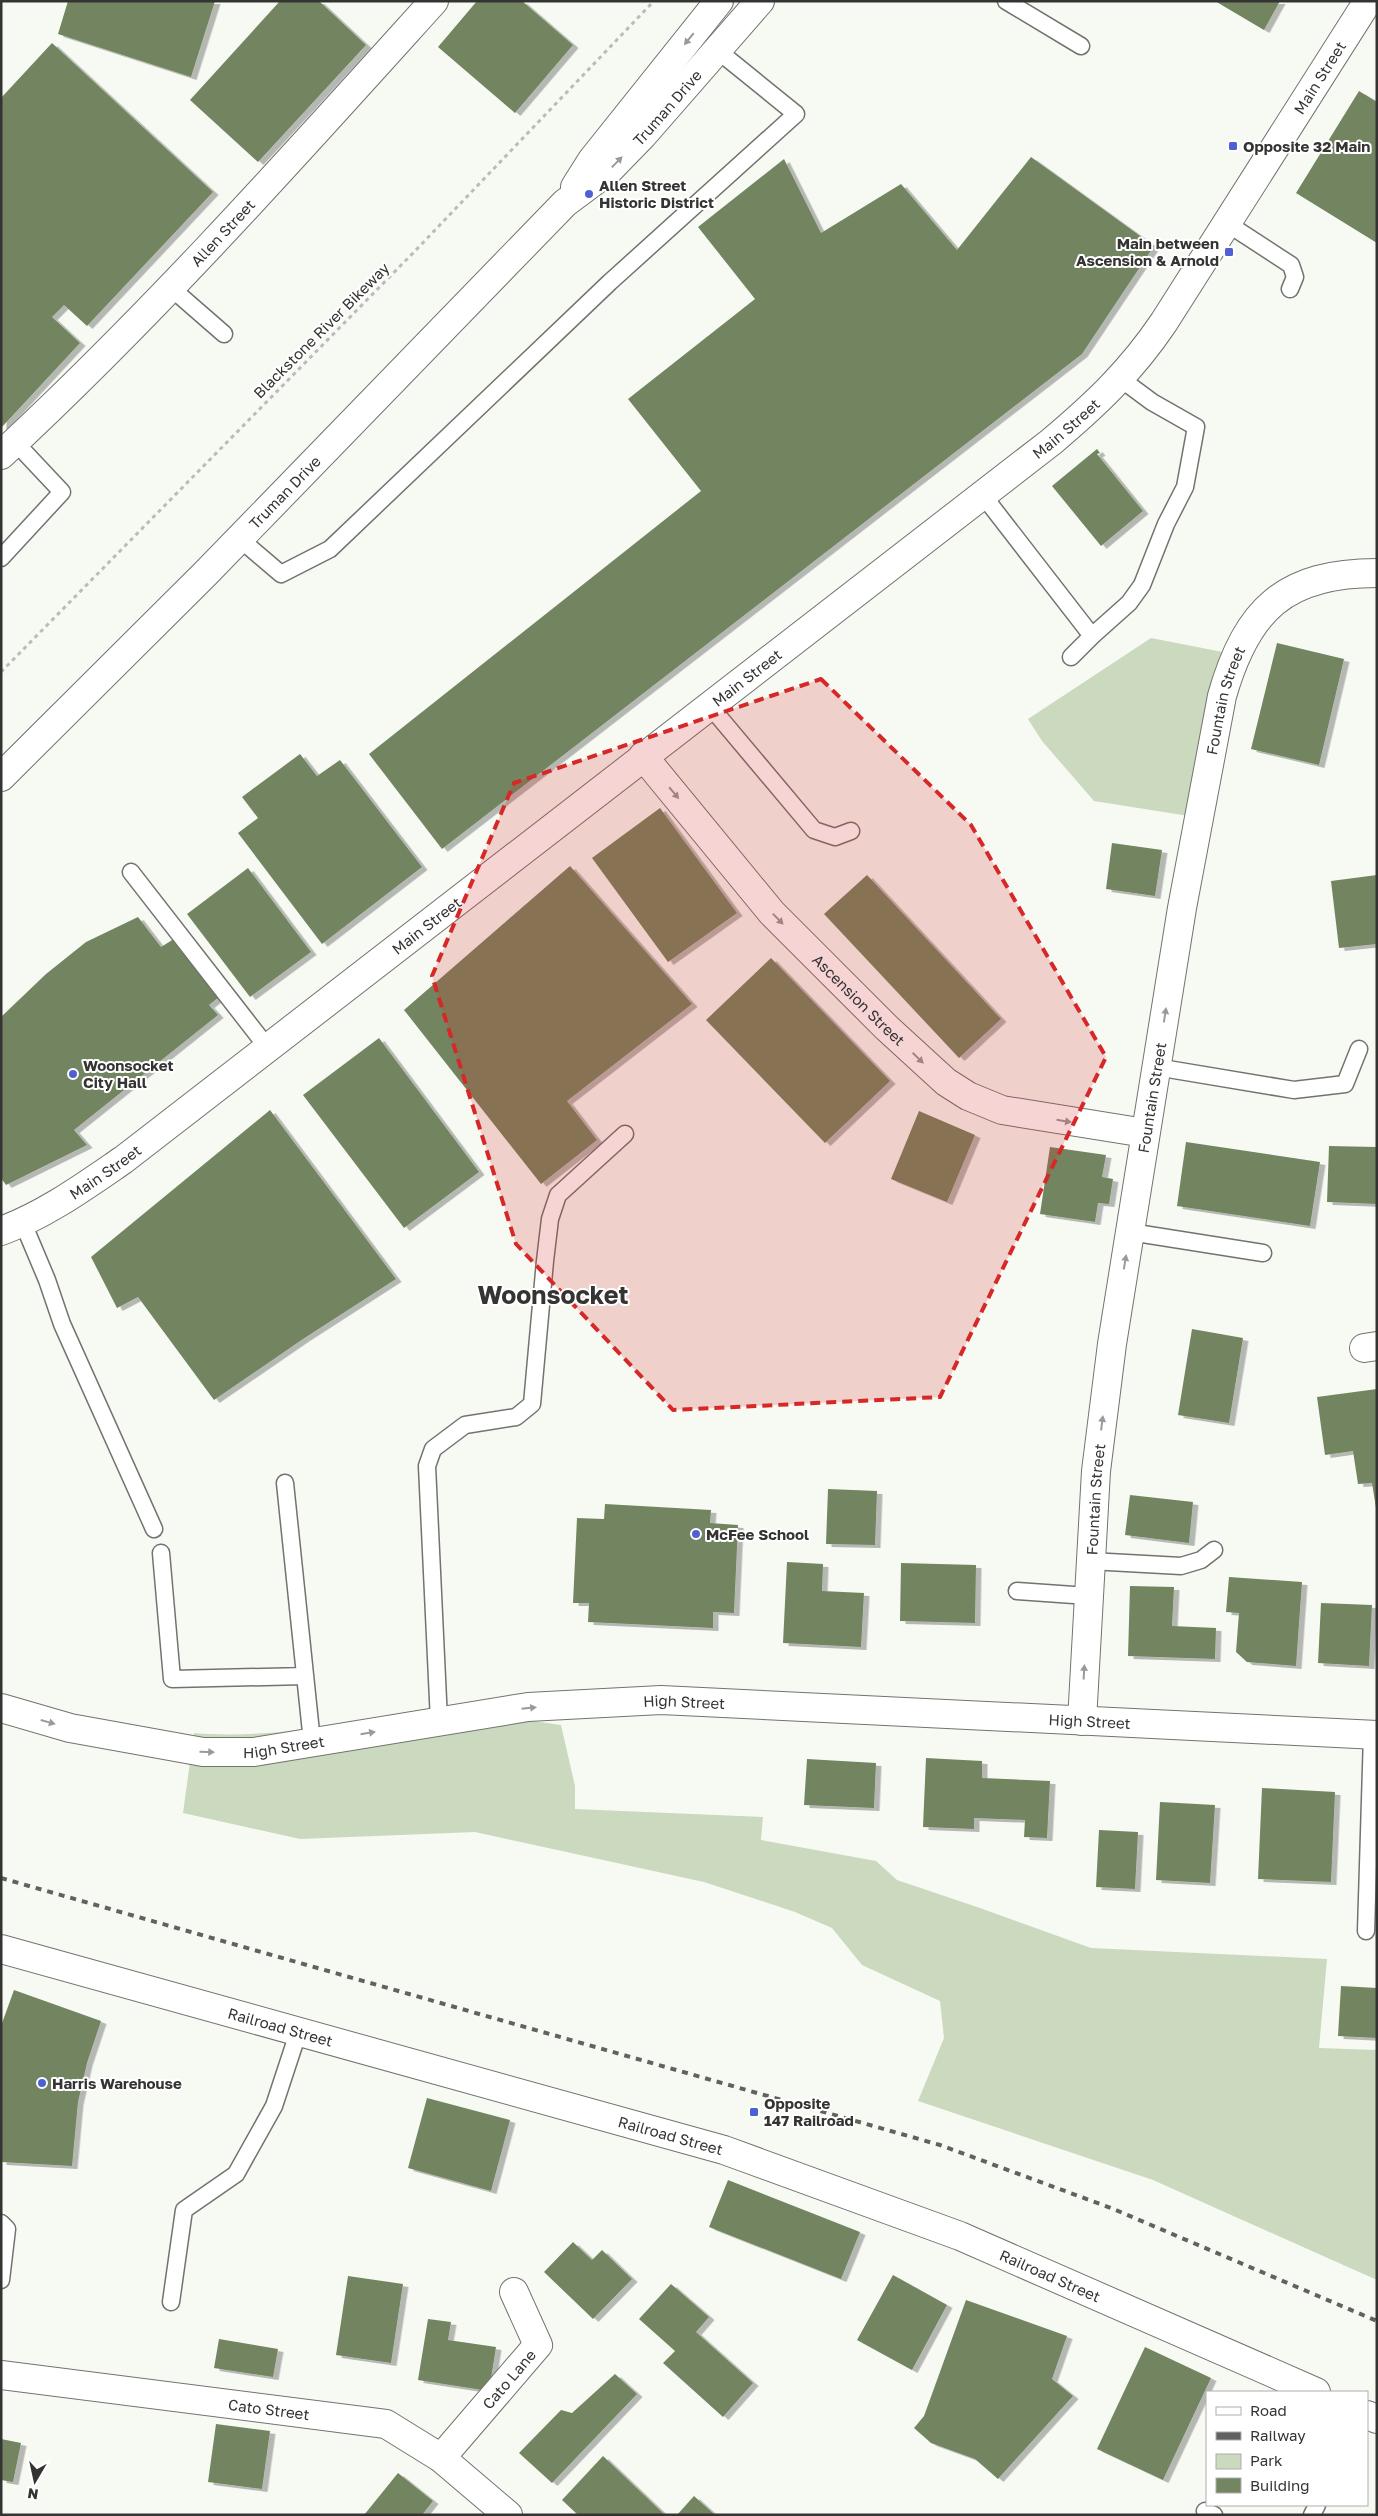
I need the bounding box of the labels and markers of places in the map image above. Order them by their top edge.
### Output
place label: Opposite 32 Main [1243,137,1370,155]
marker: Opposite 32 Main [1227,140,1239,152]
place label: Allen Street Historic District [599,176,714,211]
marker: Allen Street Historic District [583,188,595,200]
place label: Main between Ascension & Arnold [1076,234,1219,269]
marker: Main between Ascension & Arnold [1223,246,1235,258]
place label: Woonsocket City Hall [83,1056,174,1091]
marker: Woonsocket City Hall [67,1068,79,1080]
place label: McFee School [706,1525,809,1543]
marker: McFee School [690,1528,702,1540]
place label: Harris Warehouse [52,2074,182,2092]
marker: Harris Warehouse [36,2077,48,2089]
place label: Opposite 147 Railroad [764,2094,854,2129]
marker: Opposite 147 Railroad [748,2106,760,2118]

